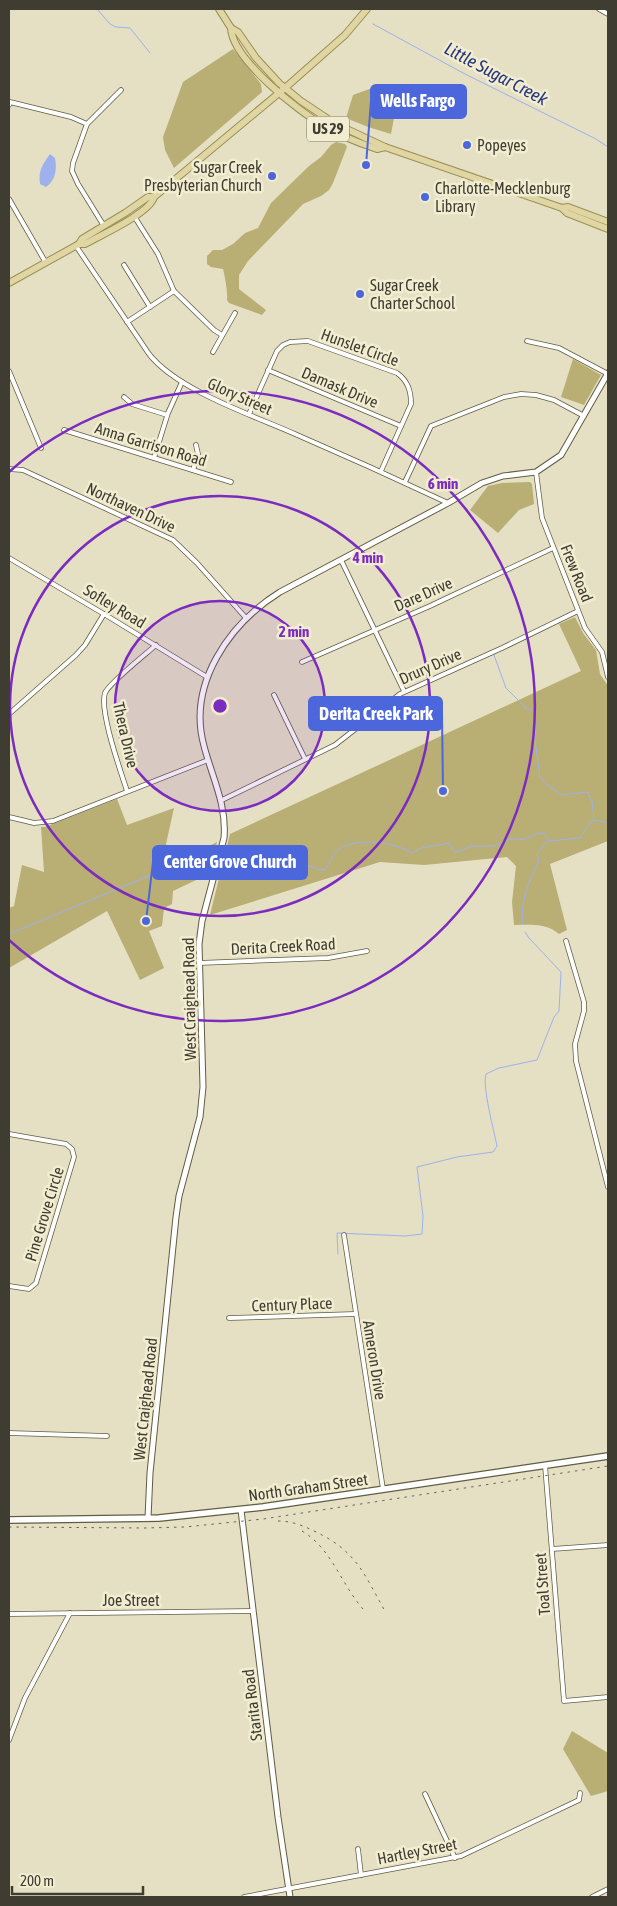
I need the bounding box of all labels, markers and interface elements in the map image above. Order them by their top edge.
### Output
water label: Little Sugar Creek [441,38,552,110]
callout: Wells Fargo [371,85,466,118]
text: Wells Fargo [380,90,455,111]
road number: US 29 [307,116,349,142]
place label: Popeyes [477,136,527,155]
marker: Popeyes [461,139,473,151]
place label: Sugar Creek Presbyterian Church [144,158,262,195]
marker: Sugar Creek Presbyterian Church [266,170,278,182]
place label: Charlotte-Mecklenburg Library [435,179,571,216]
marker: Charlotte-Mecklenburg Library [419,191,431,203]
place label: Sugar Creek Charter School [370,276,456,312]
marker: Sugar Creek Charter School [354,288,366,300]
street label: Hunslet Circle [319,325,401,369]
street label: Damask Drive [299,363,381,411]
street label: Glory Street [205,374,275,419]
street label: Anna Garrison Road [93,418,209,470]
text: 6 min [428,475,458,492]
street label: Northaven Drive [84,479,178,535]
street label: Frew Road [557,542,597,604]
text: 4 min [352,549,383,566]
street label: Dare Drive [391,573,455,615]
street label: Sofley Road [80,580,149,632]
text: 2 min [279,623,309,640]
street label: Drury Drive [396,644,464,689]
centre of rings [211,697,229,715]
callout: Derita Creek Park [309,697,442,730]
street label: Thera Drive [110,700,142,770]
text: Derita Creek Park [319,703,434,724]
callout: Center Grove Church [153,846,307,879]
text: Center Grove Church [163,851,297,872]
street label: Derita Creek Road [230,934,336,958]
street label: West Craighead Road [179,937,200,1061]
street label: Pine Grove Circle [21,1165,67,1263]
street label: Century Place [251,1294,333,1315]
street label: Ameron Drive [360,1319,390,1401]
street label: West Craighead Road [130,1337,161,1461]
street label: North Graham Street [247,1470,369,1504]
street label: Toal Street [531,1552,553,1616]
street label: Joe Street [102,1591,160,1609]
street label: Starita Road [239,1668,265,1742]
street label: Hartley Street [376,1834,459,1869]
scale bar [12,1864,144,1896]
text: 200 m [20,1872,54,1889]

